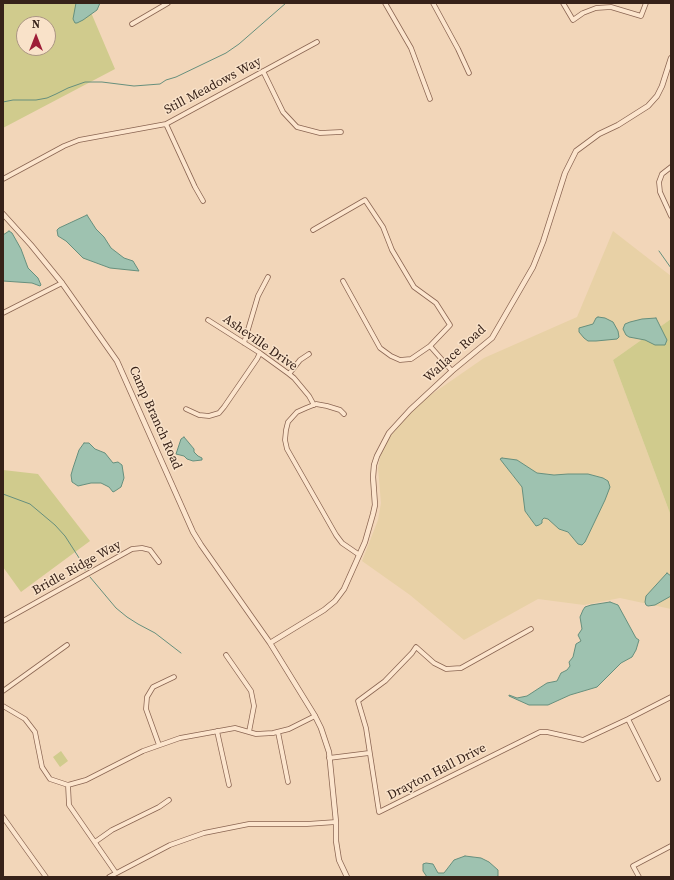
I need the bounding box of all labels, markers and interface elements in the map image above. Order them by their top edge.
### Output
north arrow [16,16,56,56]
text: N [32,17,40,32]
street label: Still Meadows Way [162,54,264,118]
street label: Asheville Drive [220,311,300,375]
street label: Wallace Road [421,322,489,386]
street label: Camp Branch Road [125,364,185,472]
street label: Bridle Ridge Way [30,537,124,599]
street label: Drayton Hall Drive [385,740,489,804]

